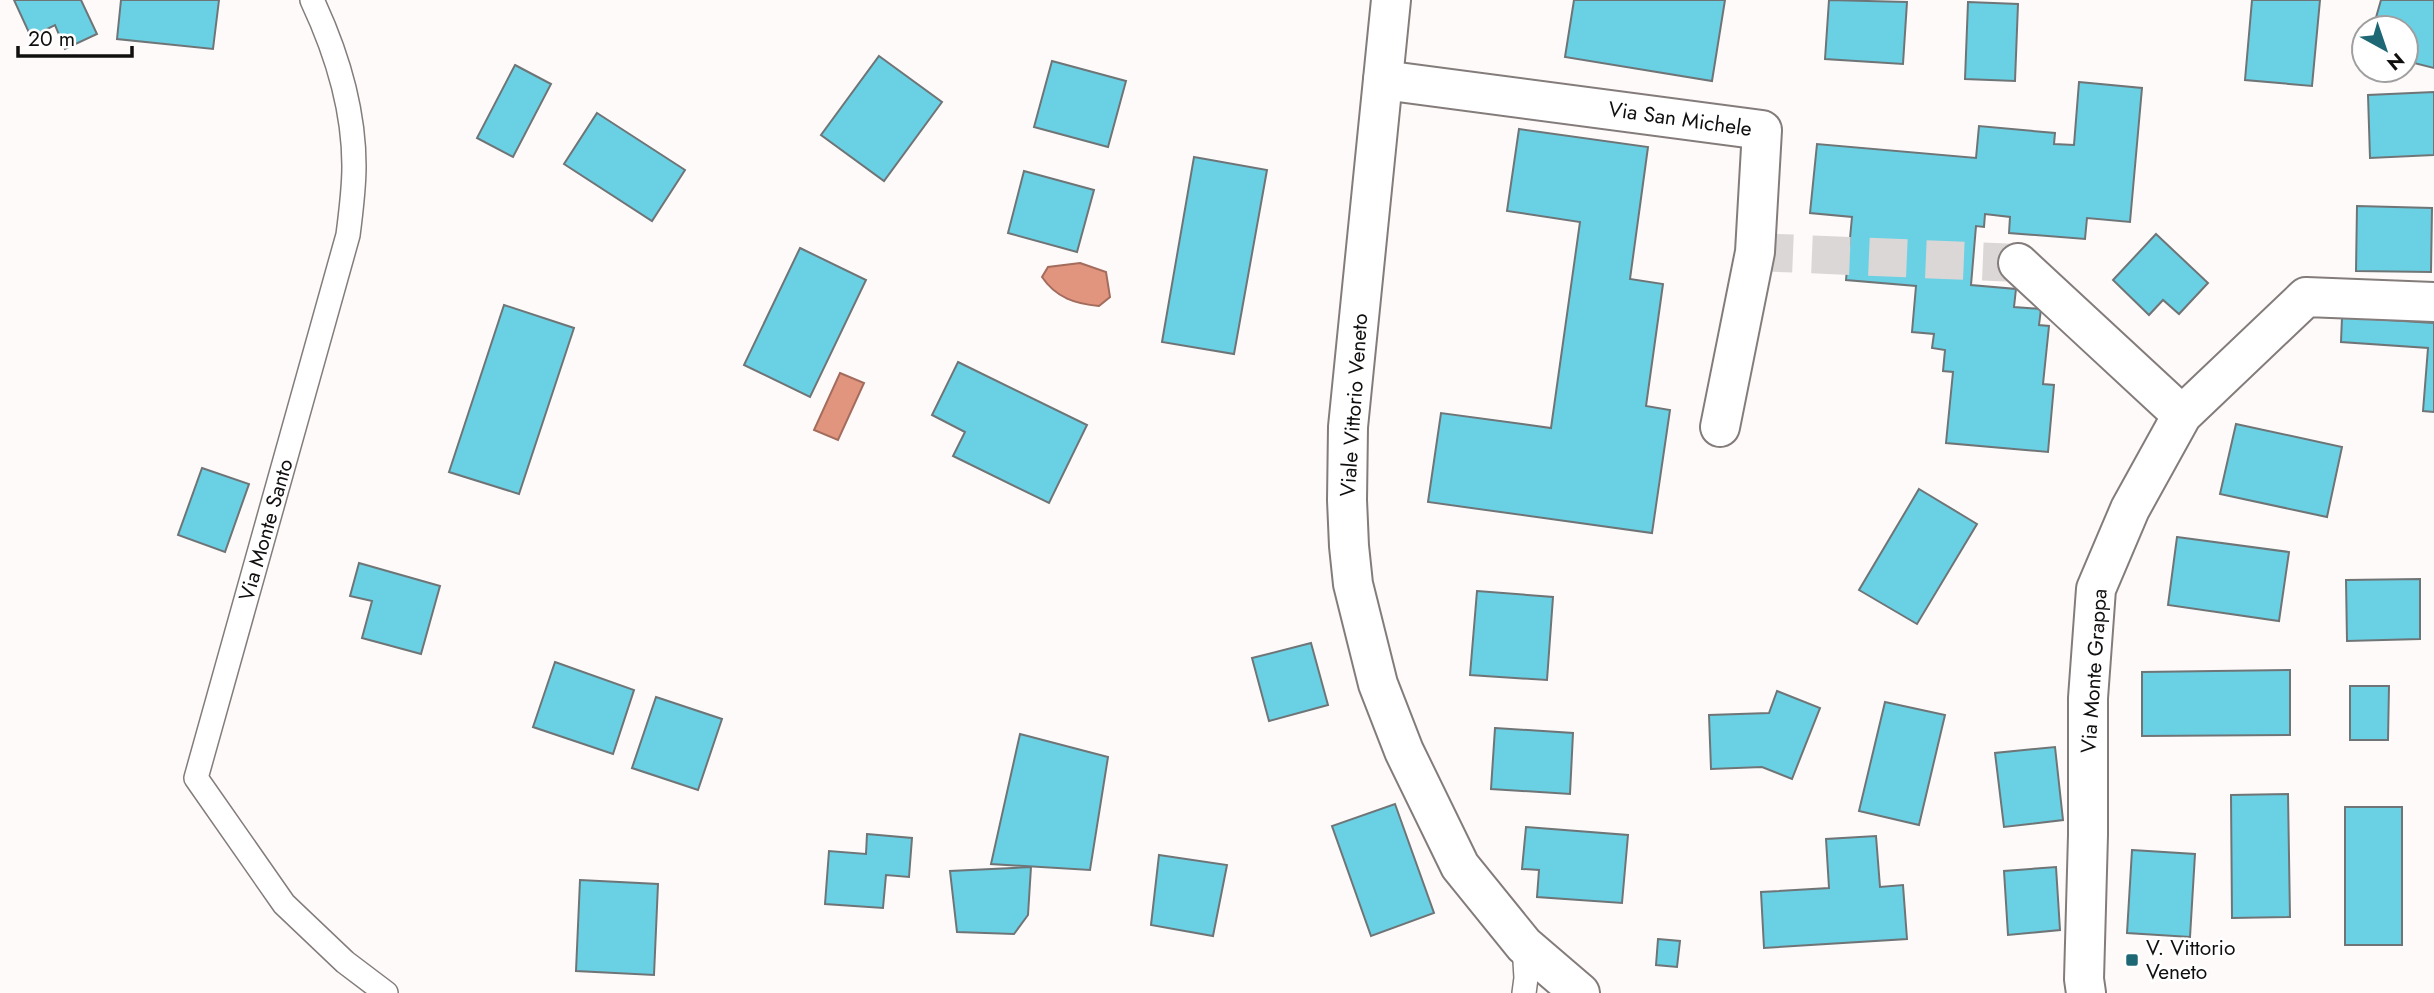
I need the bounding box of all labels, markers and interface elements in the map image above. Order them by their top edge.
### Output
scale bar [18,14,131,58]
north arrow [2350,14,2420,84]
text: 20 m [28,24,75,54]
text: N [2381,46,2410,77]
street label: Via San Michele [1606,94,1754,144]
street label: Viale Vittorio Veneto [1333,312,1375,498]
street label: Via Monte Santo [231,455,301,605]
street label: Via Monte Grappa [2073,588,2115,754]
place label: V. Vittorio Veneto [2146,933,2235,987]
marker: V. Vittorio Veneto [2124,952,2140,968]

